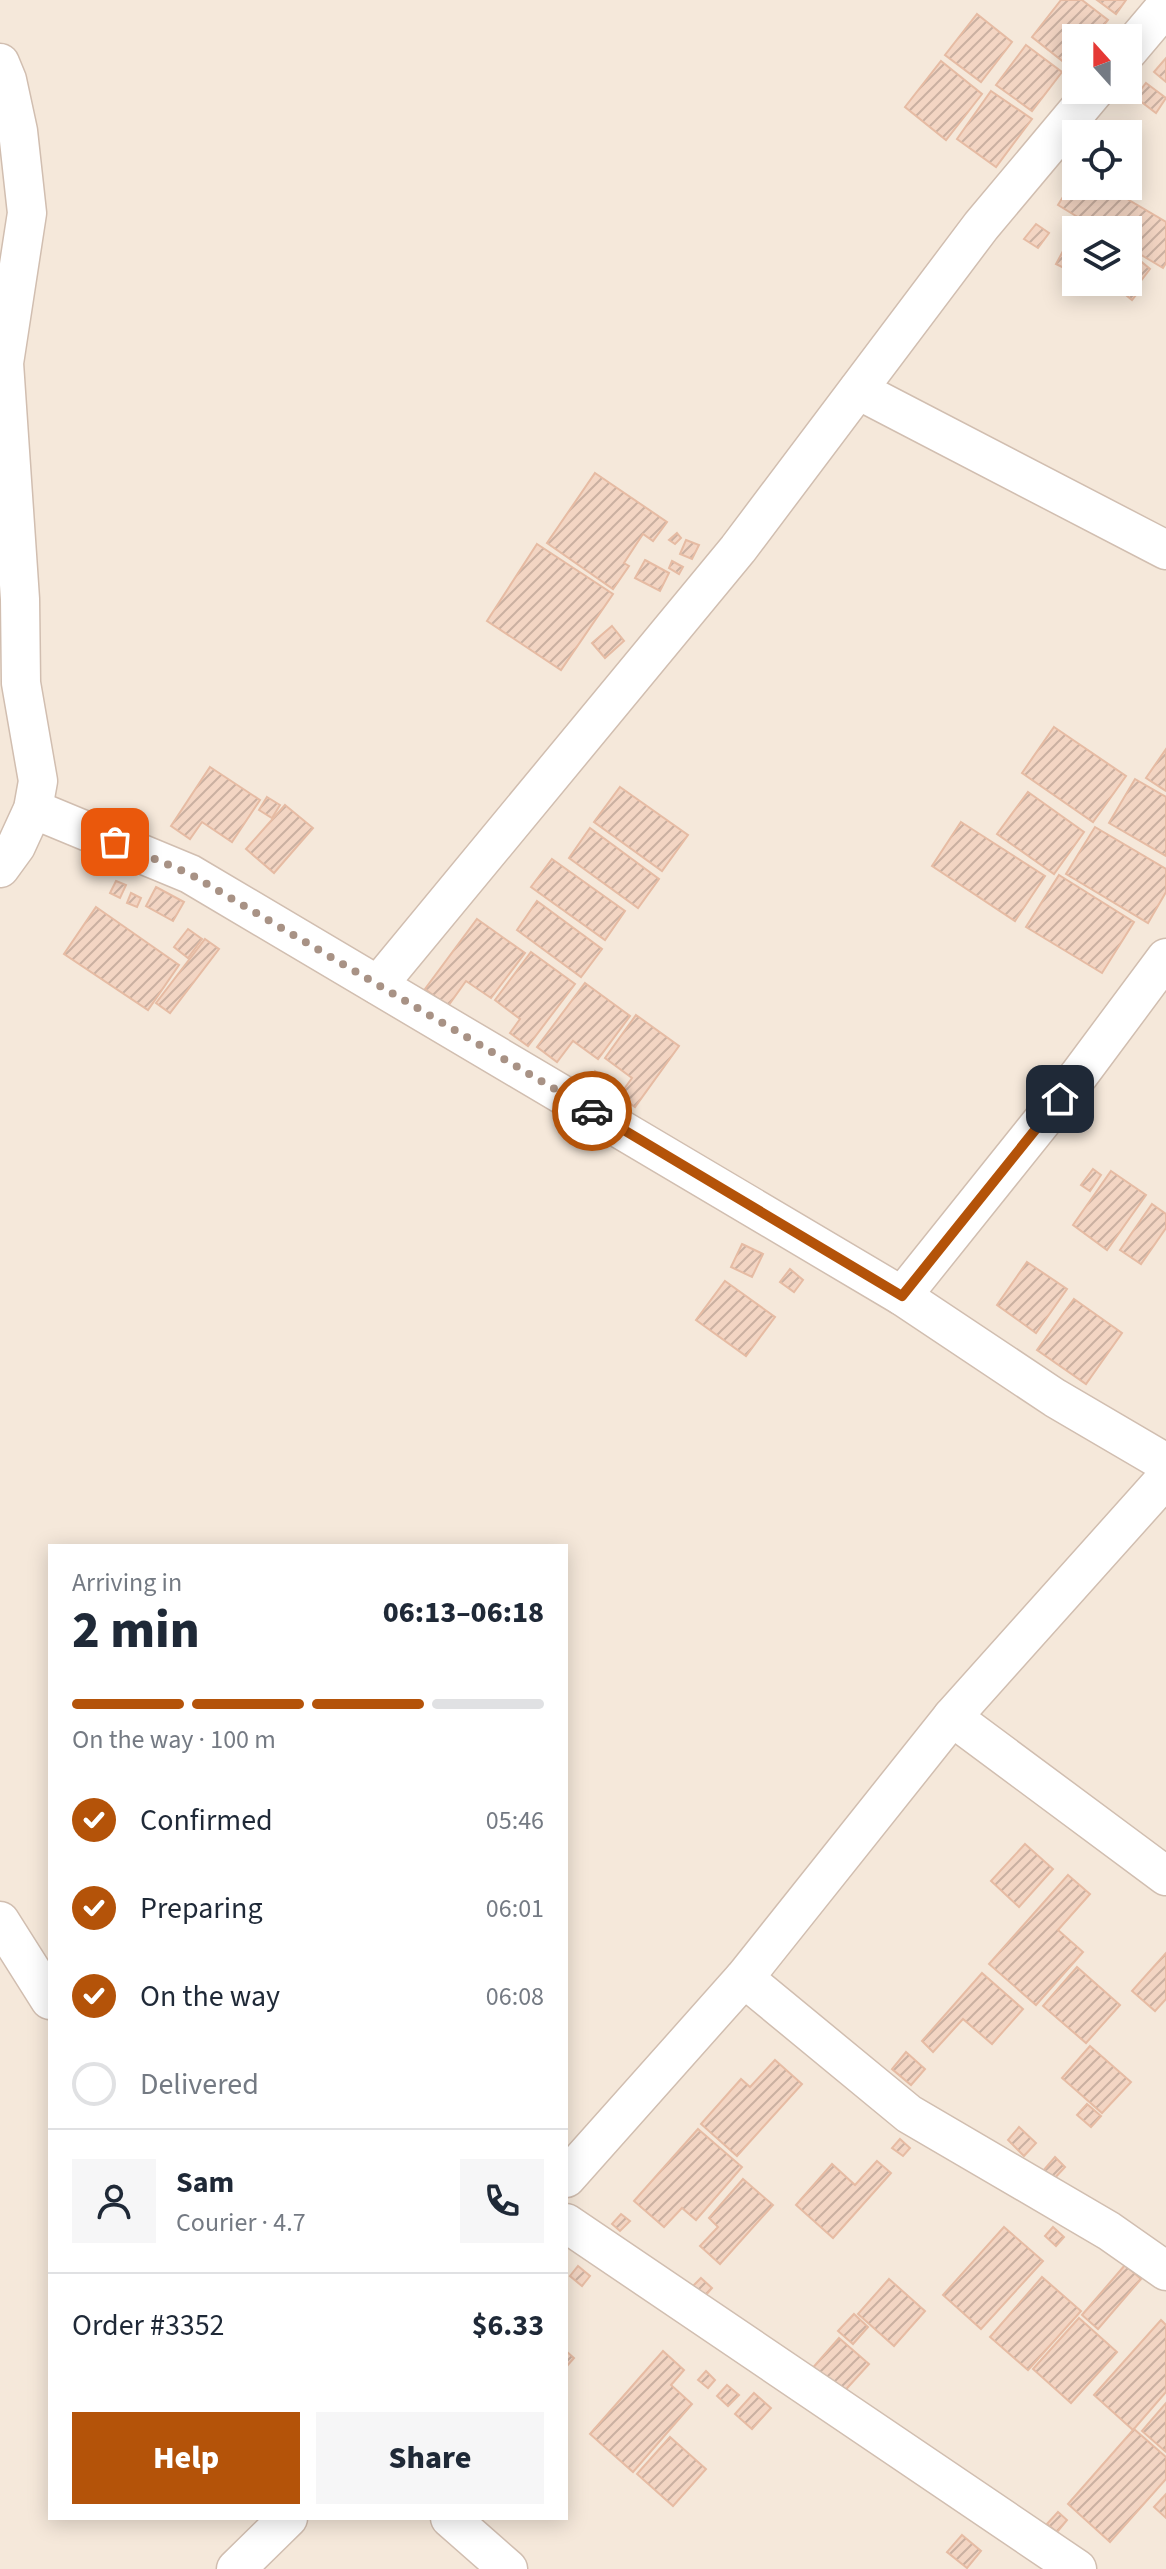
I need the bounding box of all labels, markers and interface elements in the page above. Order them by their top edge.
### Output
north arrow [1062,24,1142,104]
map controls [1062,24,1142,296]
button: locate [1062,120,1142,200]
button: layers [1062,216,1142,296]
pin [81,808,149,876]
icon: bag [93,820,137,864]
pin [1026,1065,1094,1133]
courier [552,1071,632,1151]
icon: home [1038,1077,1082,1121]
icon: car [570,1089,614,1133]
text: Arriving in [72,1564,182,1601]
text: 06:13–06:18 [383,1591,544,1634]
text: 2 min [72,1594,200,1668]
text: On the way · 100 m [72,1721,276,1758]
icon: check [72,1798,116,1842]
text: Confirmed [140,1799,273,1842]
text: 05:46 [486,1802,544,1839]
icon: check [72,1886,116,1930]
text: Preparing [140,1887,263,1930]
text: 06:01 [486,1890,544,1927]
icon: check [72,1974,116,2018]
text: On the way [140,1975,280,2018]
text: 06:08 [486,1978,544,2015]
text: Delivered [140,2063,259,2106]
button: person [72,2159,156,2243]
button: phone [460,2159,544,2243]
text: Sam [176,2161,234,2204]
text: Courier · 4.7 [176,2204,306,2241]
text: Order #3352 [72,2304,225,2347]
text: $6.33 [472,2304,544,2347]
button: Help [72,2412,300,2504]
button: Share [316,2412,544,2504]

